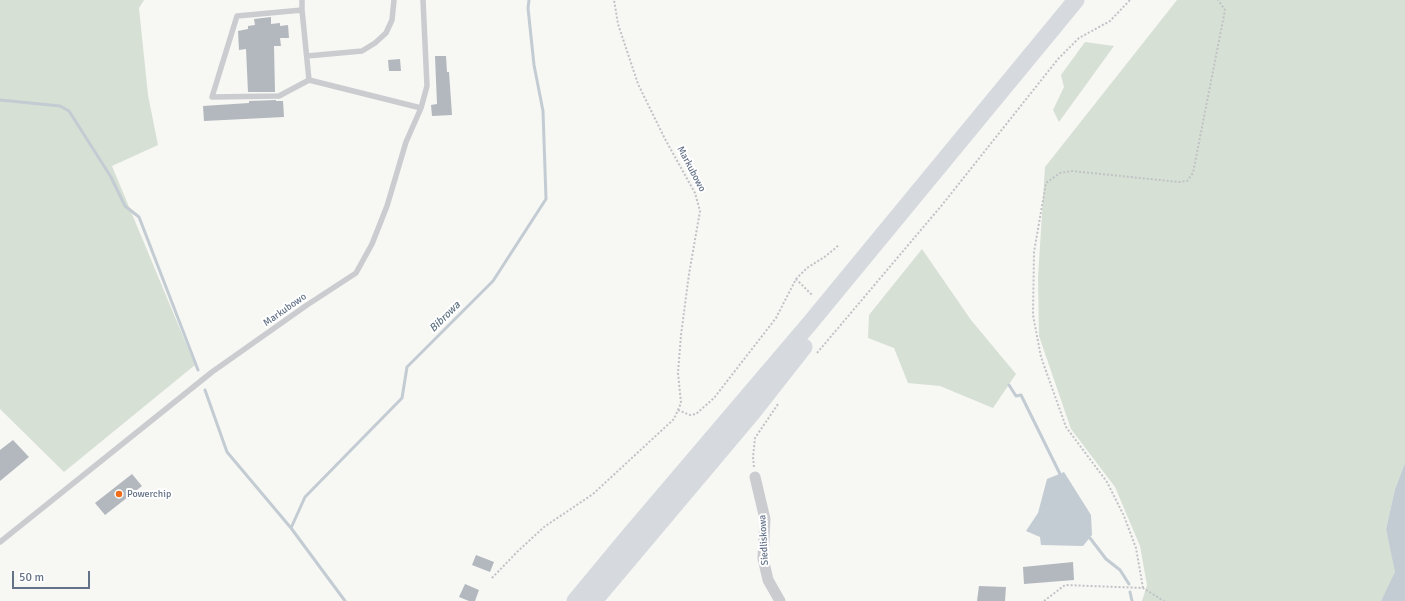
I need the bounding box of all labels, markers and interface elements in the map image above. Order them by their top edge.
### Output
street label: Markubowo [674,144,708,194]
street label: Markubowo [261,291,309,329]
water label: Bibrowa [427,299,463,335]
place label: Powerchip [127,488,171,500]
marker: Powerchip [114,489,124,499]
street label: Siedliskowa [757,514,771,566]
scale bar [14,563,92,589]
text: 50 m [19,570,44,585]

